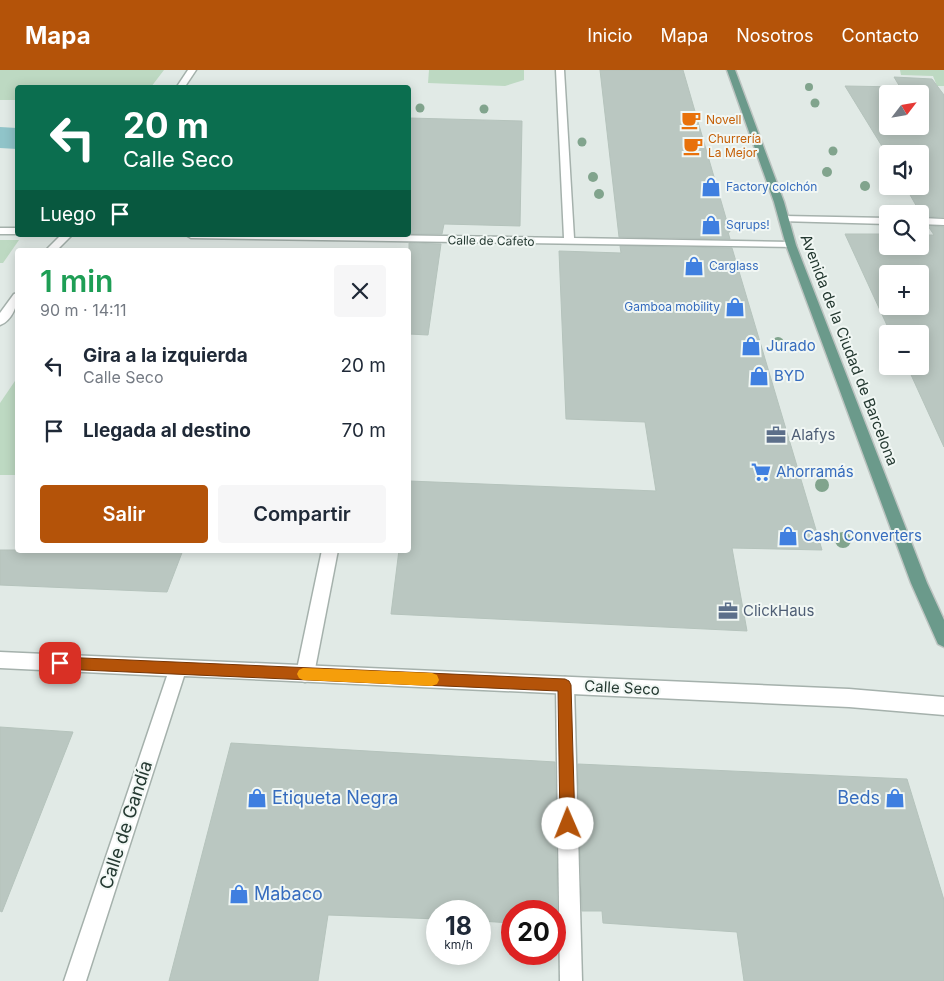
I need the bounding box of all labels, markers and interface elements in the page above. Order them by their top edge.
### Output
text: Mapa [25,21,91,50]
text: Inicio [587,25,633,46]
text: Mapa [661,25,708,46]
text: Nosotros [736,25,814,46]
text: Contacto [842,25,919,46]
north arrow [879,85,929,135]
map controls [879,85,929,375]
text: 20 m [123,104,209,146]
icon: left [40,105,105,170]
cafe icon: Novell [680,109,702,131]
place label: Novell [706,112,741,127]
place label: Churrería La Mejor [708,131,761,160]
cafe icon: Churrería La Mejor [682,135,704,157]
button: sound [879,145,929,195]
text: Calle Seco [123,146,234,172]
shop icon: Factory colchón [700,176,722,198]
place label: Factory colchón [726,179,817,194]
icon: arrive [106,200,134,228]
text: Luego [40,203,96,226]
button: search [879,205,929,255]
shop icon: Sqrups! [700,214,722,236]
place label: Sqrups! [726,217,770,232]
street label: Avenida de la Ciudad de Barcelona [796,231,902,468]
street label: Calle de Cafeto [447,232,535,249]
shop icon: Carglass [683,255,705,277]
place label: Carglass [709,258,759,273]
text: 1 min [40,263,113,299]
button: close [334,265,386,317]
button: + [879,265,929,315]
shop icon: Gamboa mobility [724,296,746,318]
place label: Gamboa mobility [624,299,720,314]
text: 90 m · 14:11 [40,300,127,320]
button: − [879,325,929,375]
shop icon: Jurado [740,335,762,357]
place label: Jurado [766,336,816,355]
text: Gira a la izquierda [83,344,248,367]
icon: left [40,352,68,380]
text: 20 m [340,354,386,377]
shop icon: BYD [748,365,770,387]
place label: BYD [774,366,805,385]
text: Calle Seco [83,367,164,387]
icon: arrive [40,417,68,445]
text: Llegada al destino [83,419,251,442]
text: 70 m [342,419,386,442]
office icon: Alafys [765,424,787,446]
place label: Alafys [791,425,835,444]
supermarket icon: Ahorramás [750,461,772,483]
place label: Ahorramás [776,462,854,481]
button: Salir [40,485,208,543]
button: Compartir [218,485,386,543]
shop icon: Cash Converters [777,525,799,547]
place label: Cash Converters [803,526,922,545]
office icon: ClickHaus [717,600,739,622]
place label: ClickHaus [743,601,814,620]
pin [39,642,81,684]
icon: arrive [46,649,74,677]
street label: Calle Seco [584,676,660,699]
street label: Calle de Gandía [95,758,156,892]
shop icon: Etiqueta Negra [246,787,268,809]
place label: Etiqueta Negra [272,787,398,808]
place label: Beds [837,787,880,808]
shop icon: Beds [884,787,906,809]
position arrow [541,797,593,849]
shop icon: Mabaco [228,883,250,905]
place label: Mabaco [254,883,323,904]
speed limit sign: 20 [501,900,566,965]
text: 18 [445,911,472,941]
text: km/h [444,937,473,952]

